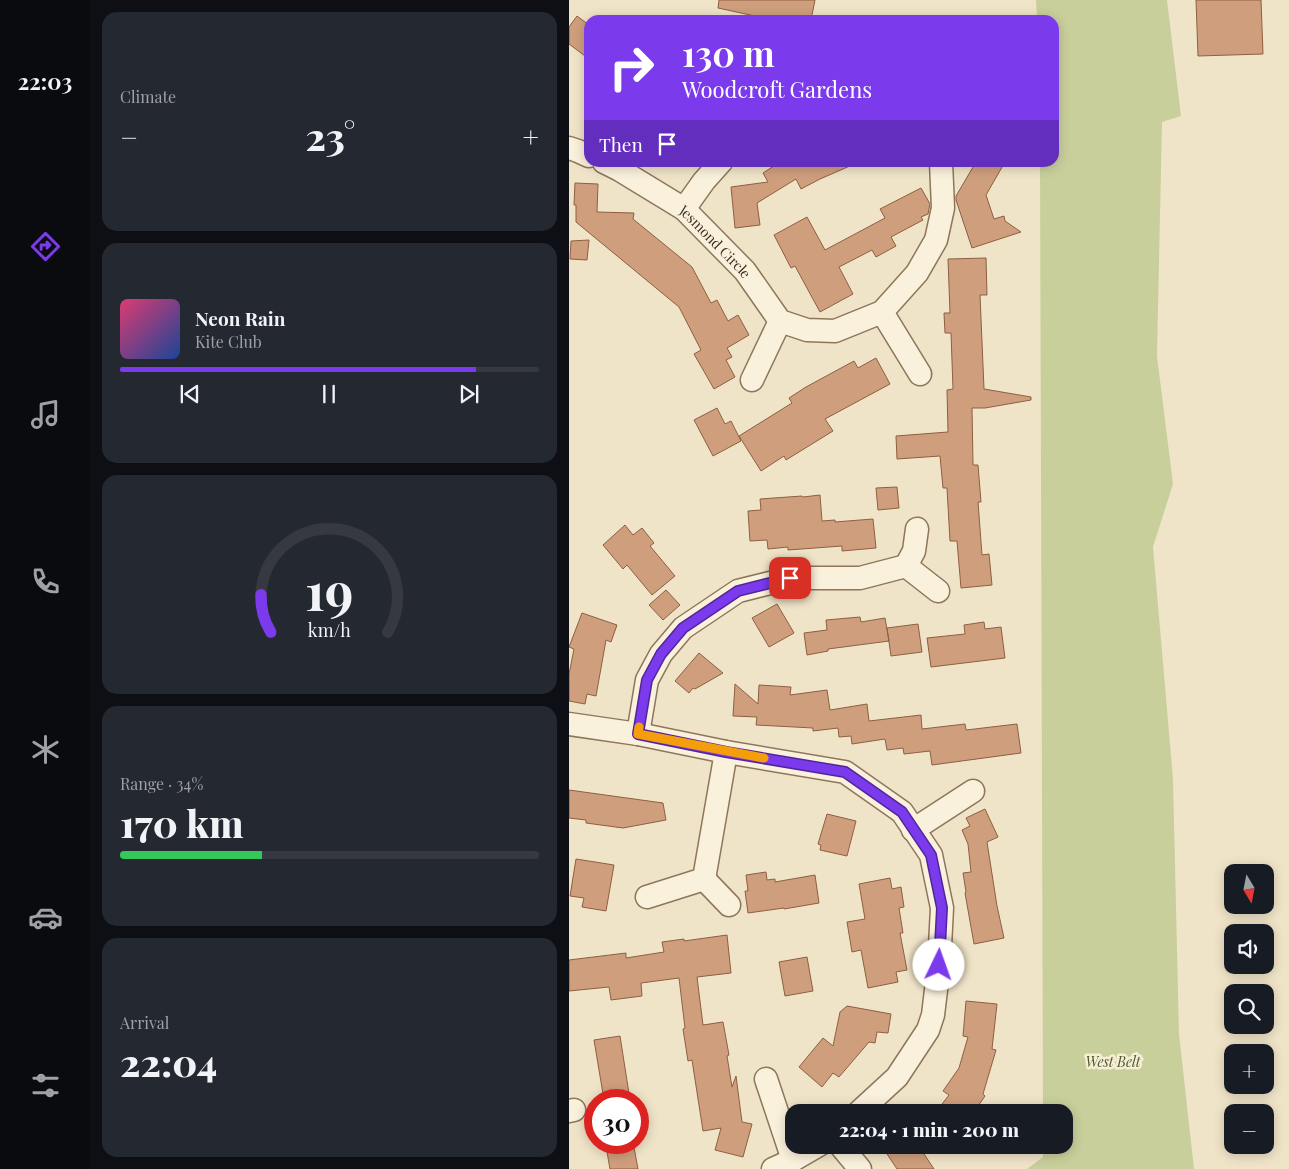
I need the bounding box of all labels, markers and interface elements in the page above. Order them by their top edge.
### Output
text: 130 m [682,29,775,76]
icon: right [599,35,664,100]
text: 22:03 [18,66,72,96]
text: Woodcroft Gardens [682,74,872,104]
text: Climate [120,86,176,107]
text: 23° [305,110,355,161]
text: − [120,118,138,155]
text: + [523,118,539,155]
icon: arrive [653,130,681,158]
text: Then [599,131,643,157]
street label: Jesmond Circle [676,199,756,281]
icon: directions [28,229,63,264]
text: Neon Rain [195,305,285,331]
text: Kite Club [195,331,262,352]
icon: previous [176,380,204,408]
icon: pause [315,380,343,408]
icon: next [455,380,483,408]
icon: music [28,397,63,432]
text: 19 [305,555,354,624]
pin [769,557,811,599]
icon: phone [28,564,63,599]
icon: arrive [776,564,804,592]
text: km/h [308,618,351,641]
icon: climate [28,732,63,767]
text: Range · 34% [120,773,203,794]
text: 170 km [120,797,243,848]
north arrow [1224,864,1274,914]
map controls [1224,864,1274,1154]
icon: car [28,900,63,935]
button: sound [1224,924,1274,974]
position arrow [912,938,964,990]
button: search [1224,984,1274,1034]
text: Arrival [120,1012,169,1033]
text: 22:04 [120,1036,217,1087]
button: + [1224,1044,1274,1094]
park label: West Belt [1086,1052,1142,1071]
icon: filters [28,1068,63,1103]
speed limit sign: 30 [584,1089,649,1154]
button: − [1224,1104,1274,1154]
text: 22:04 · 1 min · 200 m [839,1116,1019,1142]

